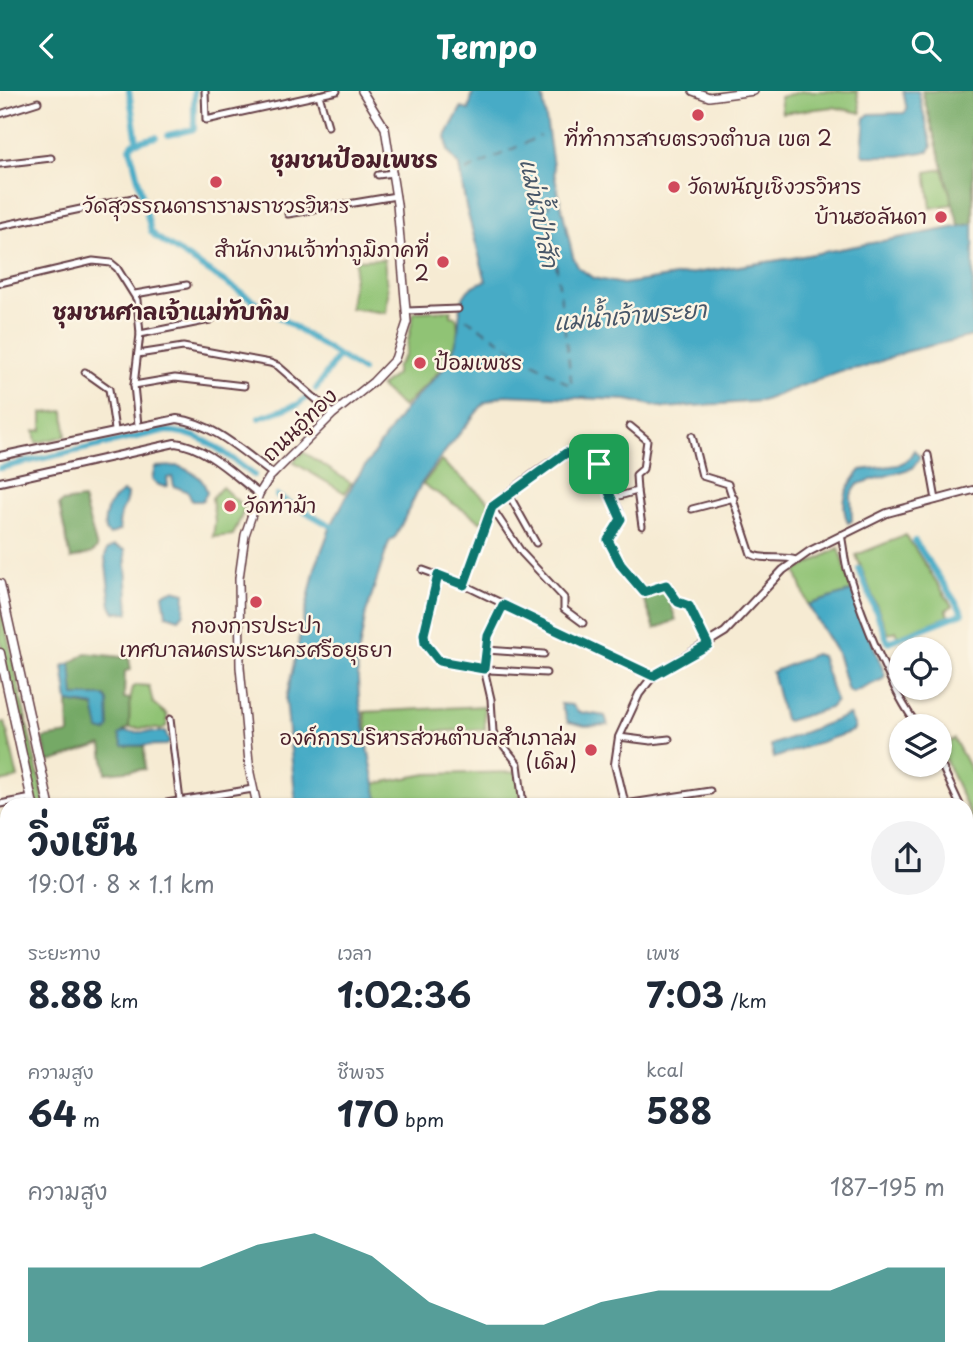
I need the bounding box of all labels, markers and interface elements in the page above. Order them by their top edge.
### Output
text: Tempo [436,22,537,70]
icon: back [28,27,66,65]
icon: search [907,27,945,65]
marker: ที่ทำการสายตรวจตำบล เขต 2 [690,107,706,123]
place label: ที่ทำการสายตรวจตำบล เขต 2 [564,121,832,153]
district label: ชุมชนป้อมเพชร [270,141,438,177]
water label: แม่น้ำป่าสัก [512,155,571,272]
place label: วัดพนัญเชิงวรวิหาร [688,169,862,201]
marker: วัดสุวรรณดารารามราชวรวิหาร [208,174,224,190]
marker: วัดพนัญเชิงวรวิหาร [666,179,682,195]
place label: วัดสุวรรณดารารามราชวรวิหาร [83,188,349,222]
place label: บ้านฮอลันดา [814,199,927,231]
marker: บ้านฮอลันดา [933,209,949,225]
place label: สํานักงานเจ้าท่าภูมิภาคที่ 2 [214,232,429,288]
marker: สํานักงานเจ้าท่าภูมิภาคที่ 2 [435,254,451,270]
water label: แม่น้ำเจ้าพระยา [552,288,710,339]
district label: ชุมชนศาลเจ้าแม่ทับทิม [52,293,290,329]
place label: ป้อมเพชร [434,345,522,377]
marker: ป้อมเพชร [412,355,428,371]
street label: ถนนอู่ทอง [254,379,345,469]
pin [569,434,629,494]
icon: arrive [580,445,618,483]
place label: วัดท่าม้า [244,488,316,520]
marker: วัดท่าม้า [222,498,238,514]
marker: กองการประปา เทศบาลนครพระนครศรีอยุธยา [248,594,264,610]
place label: กองการประปา เทศบาลนครพระนครศรีอยุธยา [119,608,393,666]
map controls [889,637,952,777]
button: locate [889,637,952,700]
button: layers [889,714,952,777]
place label: องค์การบริหารส่วนตำบลสำเภาล่ม (เดิม) [280,720,577,776]
marker: องค์การบริหารส่วนตำบลสำเภาล่ม (เดิม) [583,742,599,758]
text: วิ่งเย็น [28,811,137,868]
button: share [871,821,945,895]
text: 19:01 · 8 × 1.1 km [28,866,215,901]
text: ระยะทาง [28,938,101,966]
text: เวลา [337,938,372,966]
text: เพซ [646,938,680,966]
text: 8.88 [28,967,104,1020]
text: 1:02:36 [337,967,471,1020]
text: 7:03 [646,967,724,1020]
text: km [104,986,139,1014]
text: /km [724,986,767,1014]
text: kcal [646,1055,684,1083]
text: ความสูง [28,1057,94,1085]
text: ชีพจร [337,1057,385,1085]
text: 588 [646,1083,712,1136]
text: 64 [28,1086,76,1139]
text: 170 [337,1086,399,1139]
text: m [76,1105,100,1133]
text: bpm [399,1105,444,1133]
text: 187–195 m [830,1169,945,1204]
text: ความสูง [28,1173,107,1208]

